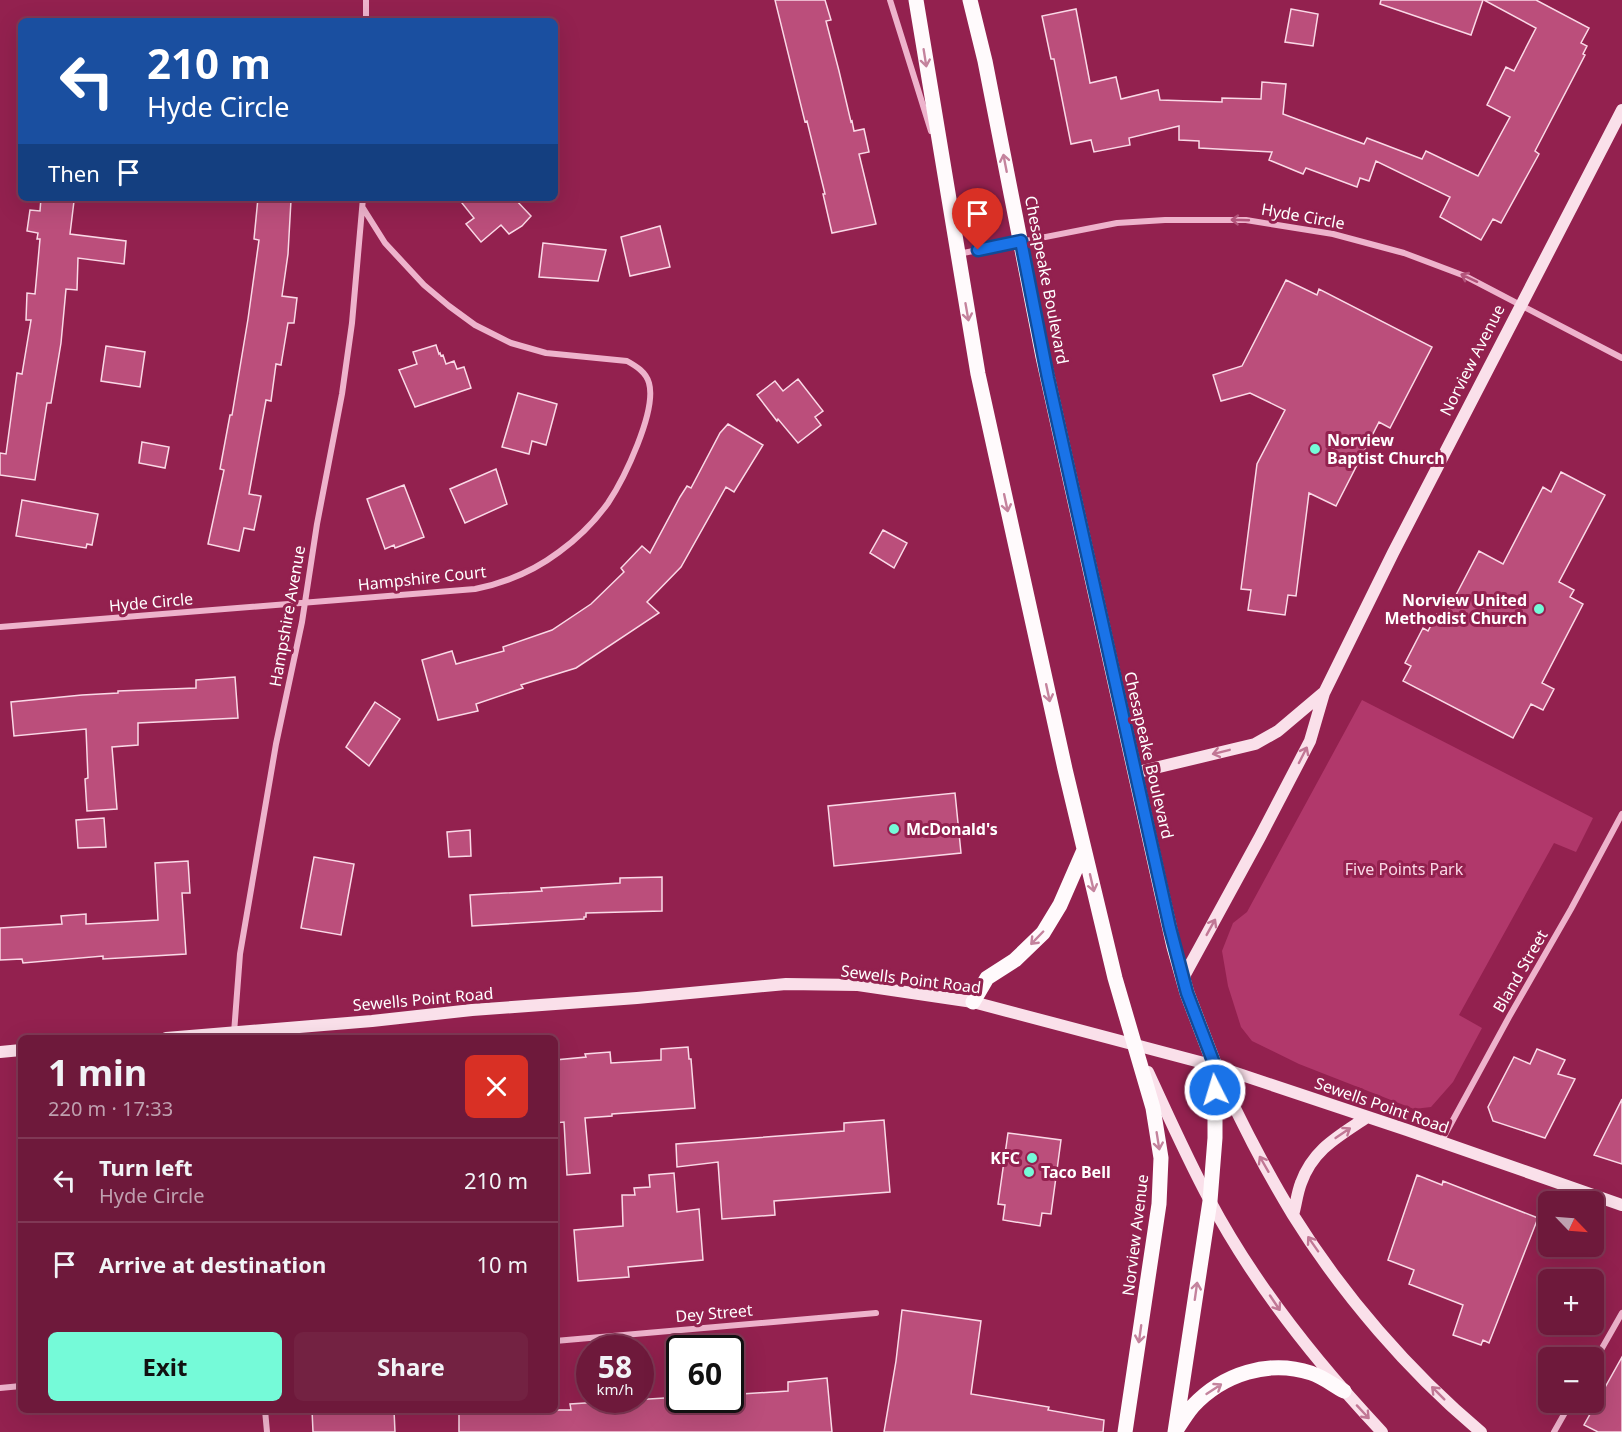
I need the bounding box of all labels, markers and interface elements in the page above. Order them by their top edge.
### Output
text: 210 m [147,34,271,91]
icon: left [48,42,126,120]
one-way arrow [920,47,931,67]
text: Hyde Circle [147,88,289,125]
one-way arrow [999,153,1010,173]
icon: arrive [112,156,145,189]
text: Then [48,158,100,188]
pin [952,188,1003,250]
street label: Chesapeake Boulevard [1020,194,1074,366]
icon: arrive [961,197,994,230]
street label: Hyde Circle [1260,198,1346,234]
one-way arrow [1230,215,1250,226]
one-way arrow [1460,271,1478,283]
street label: Norview Avenue [1434,301,1510,419]
one-way arrow [962,302,973,321]
place label: Norview Baptist Church [1327,429,1445,469]
marker: Norview Baptist Church [1308,442,1322,456]
one-way arrow [1001,493,1012,512]
street label: Hampshire Avenue [264,544,310,688]
street label: Hampshire Court [357,560,487,596]
street label: Hyde Circle [108,587,194,617]
place label: Norview United Methodist Church [1384,589,1527,629]
marker: Norview United Methodist Church [1532,602,1546,616]
street label: Chesapeake Boulevard [1119,669,1179,841]
one-way arrow [1043,683,1054,703]
one-way arrow [1212,746,1231,758]
one-way arrow [1297,746,1309,764]
place label: McDonald's [906,818,998,840]
marker: McDonald's [887,822,901,836]
park label: Five Points Park [1345,858,1464,880]
one-way arrow [1087,873,1099,892]
one-way arrow [1205,919,1217,936]
street label: Bland Street [1487,925,1553,1016]
one-way arrow [1030,930,1044,945]
street label: Sewells Point Road [840,959,982,999]
street label: Sewells Point Road [352,982,494,1016]
text: 1 min [48,1048,147,1097]
button: close [465,1055,528,1118]
position arrow [1183,1058,1247,1122]
street label: Sewells Point Road [1312,1072,1452,1138]
text: 220 m · 17:33 [48,1095,173,1122]
one-way arrow [1334,1127,1351,1139]
one-way arrow [1153,1131,1164,1150]
place label: KFC [990,1147,1020,1169]
marker: KFC [1025,1151,1039,1165]
text: Turn left [99,1152,193,1182]
one-way arrow [1258,1156,1269,1174]
place label: Taco Bell [1041,1161,1111,1183]
icon: left [48,1164,81,1197]
text: 210 m [464,1165,528,1195]
marker: Taco Bell [1022,1165,1036,1179]
street label: Norview Avenue [1117,1173,1153,1297]
text: Hyde Circle [99,1182,205,1209]
north arrow [1538,1191,1604,1257]
map controls [1538,1191,1604,1413]
one-way arrow [1307,1236,1319,1252]
icon: arrive [48,1248,81,1281]
text: Arrive at destination [99,1249,326,1279]
text: 10 m [477,1249,528,1279]
button: + [1538,1269,1604,1335]
one-way arrow [1191,1282,1202,1302]
one-way arrow [1269,1295,1281,1311]
street label: Dey Street [674,1299,754,1327]
one-way arrow [1134,1324,1145,1344]
button: Exit [48,1332,282,1401]
button: Share [294,1332,528,1401]
speed limit sign: 60 [666,1335,744,1413]
text: 58 [598,1346,632,1387]
button: − [1538,1347,1604,1413]
text: km/h [597,1379,633,1399]
one-way arrow [1206,1382,1223,1395]
one-way arrow [1430,1385,1445,1400]
one-way arrow [1356,1404,1370,1419]

